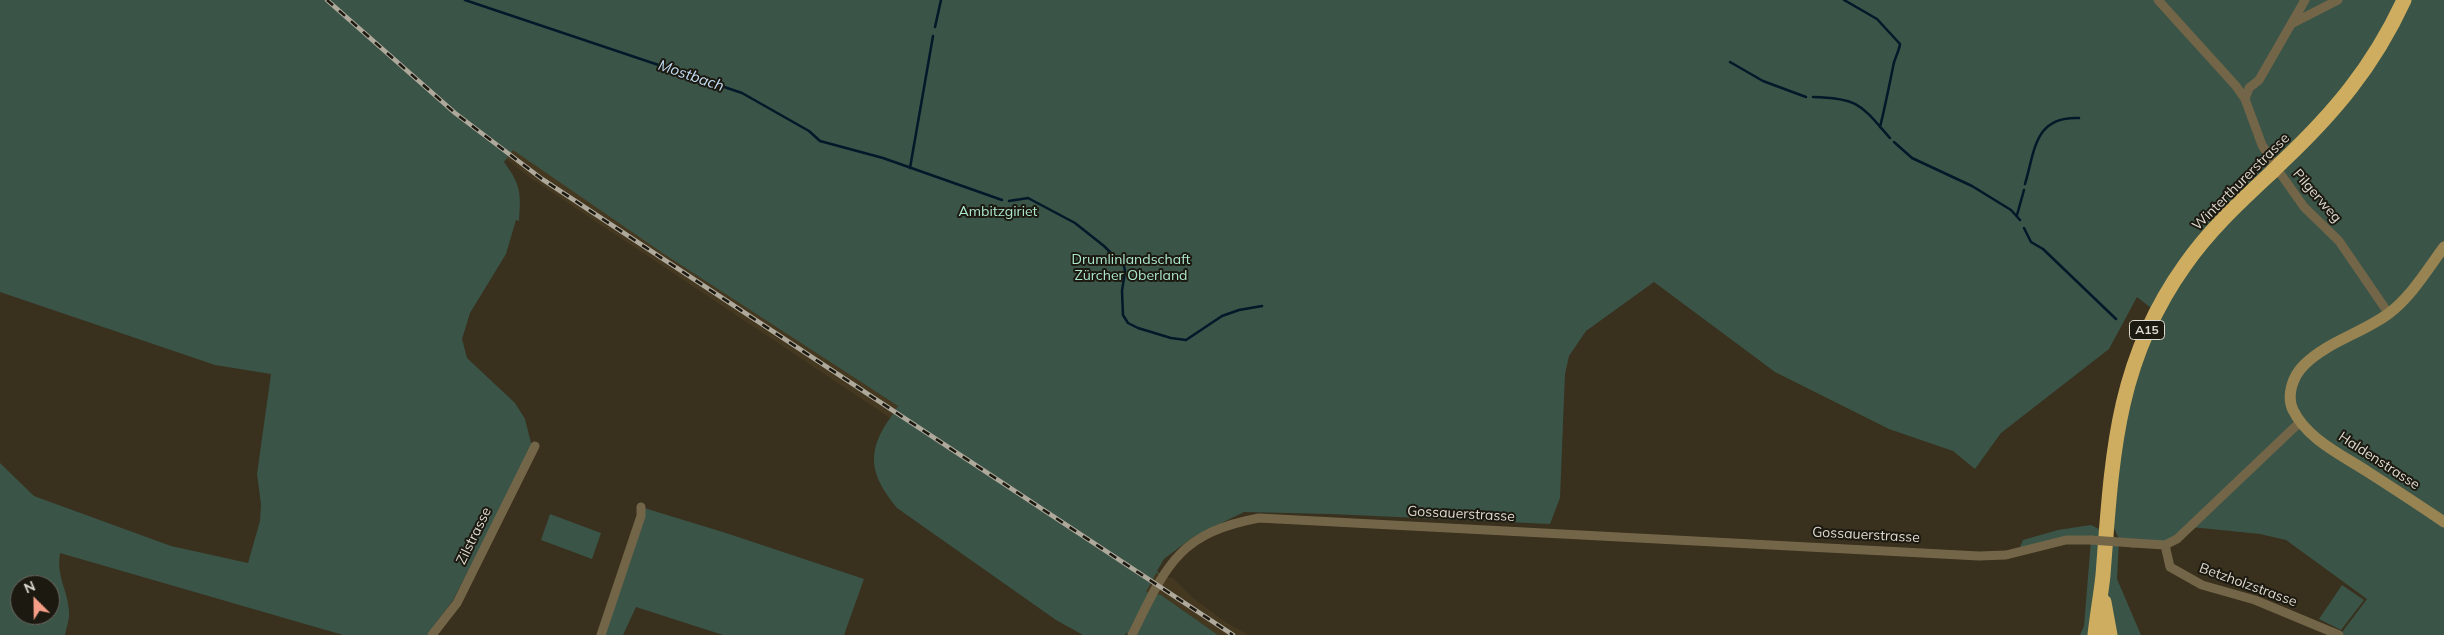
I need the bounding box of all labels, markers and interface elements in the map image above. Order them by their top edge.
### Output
water label: Mostbach [656,56,726,96]
street label: Winterthurerstrasse [2189,130,2293,234]
street label: Pilgerweg [2289,166,2345,226]
park label: Ambitzgiriet [958,204,1038,220]
park label: Drumlinlandschaft Zürcher Oberland [1072,252,1190,284]
road number: A15 [2130,320,2164,340]
street label: Haldenstrasse [2335,429,2423,493]
street label: Gossauerstrasse [1407,503,1515,525]
street label: Zilstrasse [453,505,495,567]
street label: Gossauerstrasse [1812,524,1920,546]
street label: Betzholzstrasse [2197,560,2299,610]
north arrow [10,575,60,625]
text: N [21,577,38,597]

